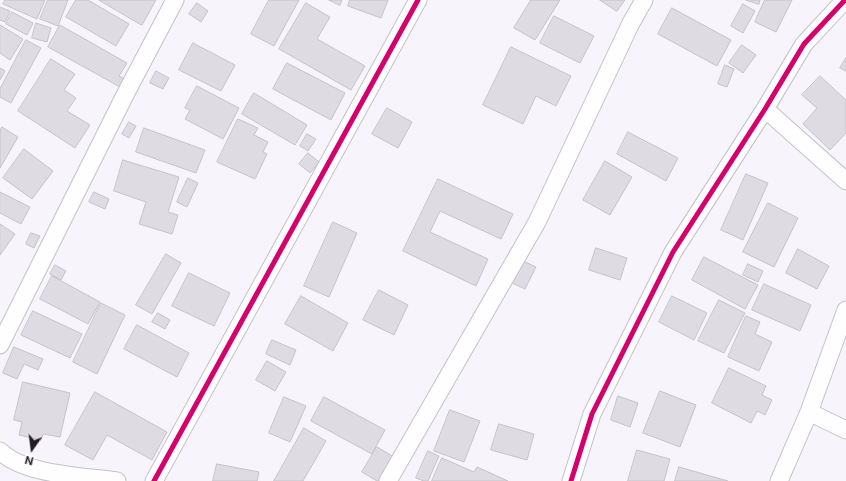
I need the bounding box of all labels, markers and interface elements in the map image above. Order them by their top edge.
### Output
north arrow [12,429,52,469]
text: N [23,453,35,468]

